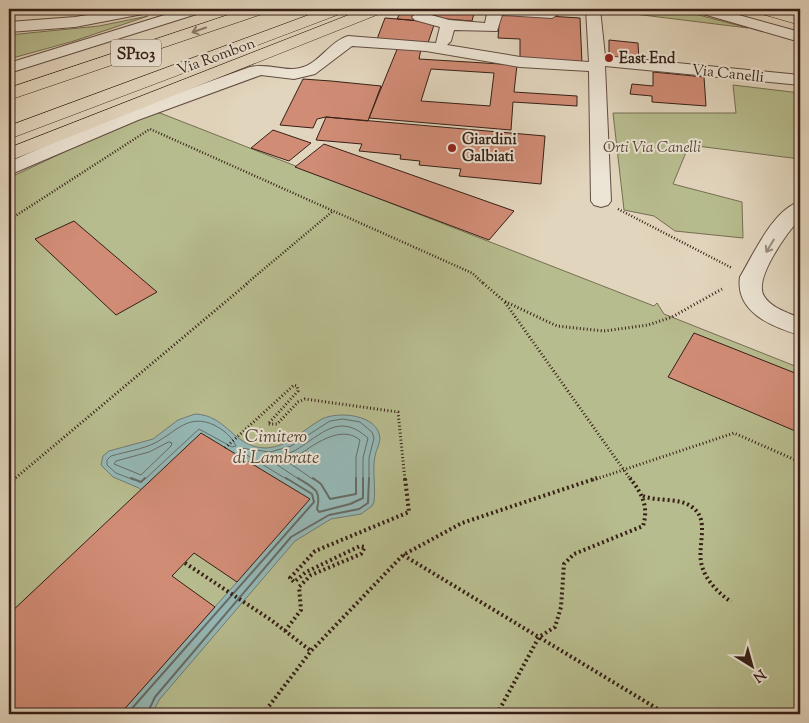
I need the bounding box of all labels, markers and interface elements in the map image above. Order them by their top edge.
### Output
one-way arrow [191,26,207,36]
street label: Via Rombon [175,34,259,81]
road number: SP103 [111,40,161,66]
place label: East End [619,49,676,70]
marker: East End [603,52,615,64]
street label: Via Canelli [691,60,765,89]
place label: Giardini Galbiati [462,130,517,168]
park label: Orti Via Canelli [603,138,701,159]
marker: Giardini Galbiati [446,142,458,154]
one-way arrow [764,238,774,252]
park label: Cimitero di Lambrate [233,425,319,472]
north arrow [726,640,776,690]
text: N [748,663,769,686]

